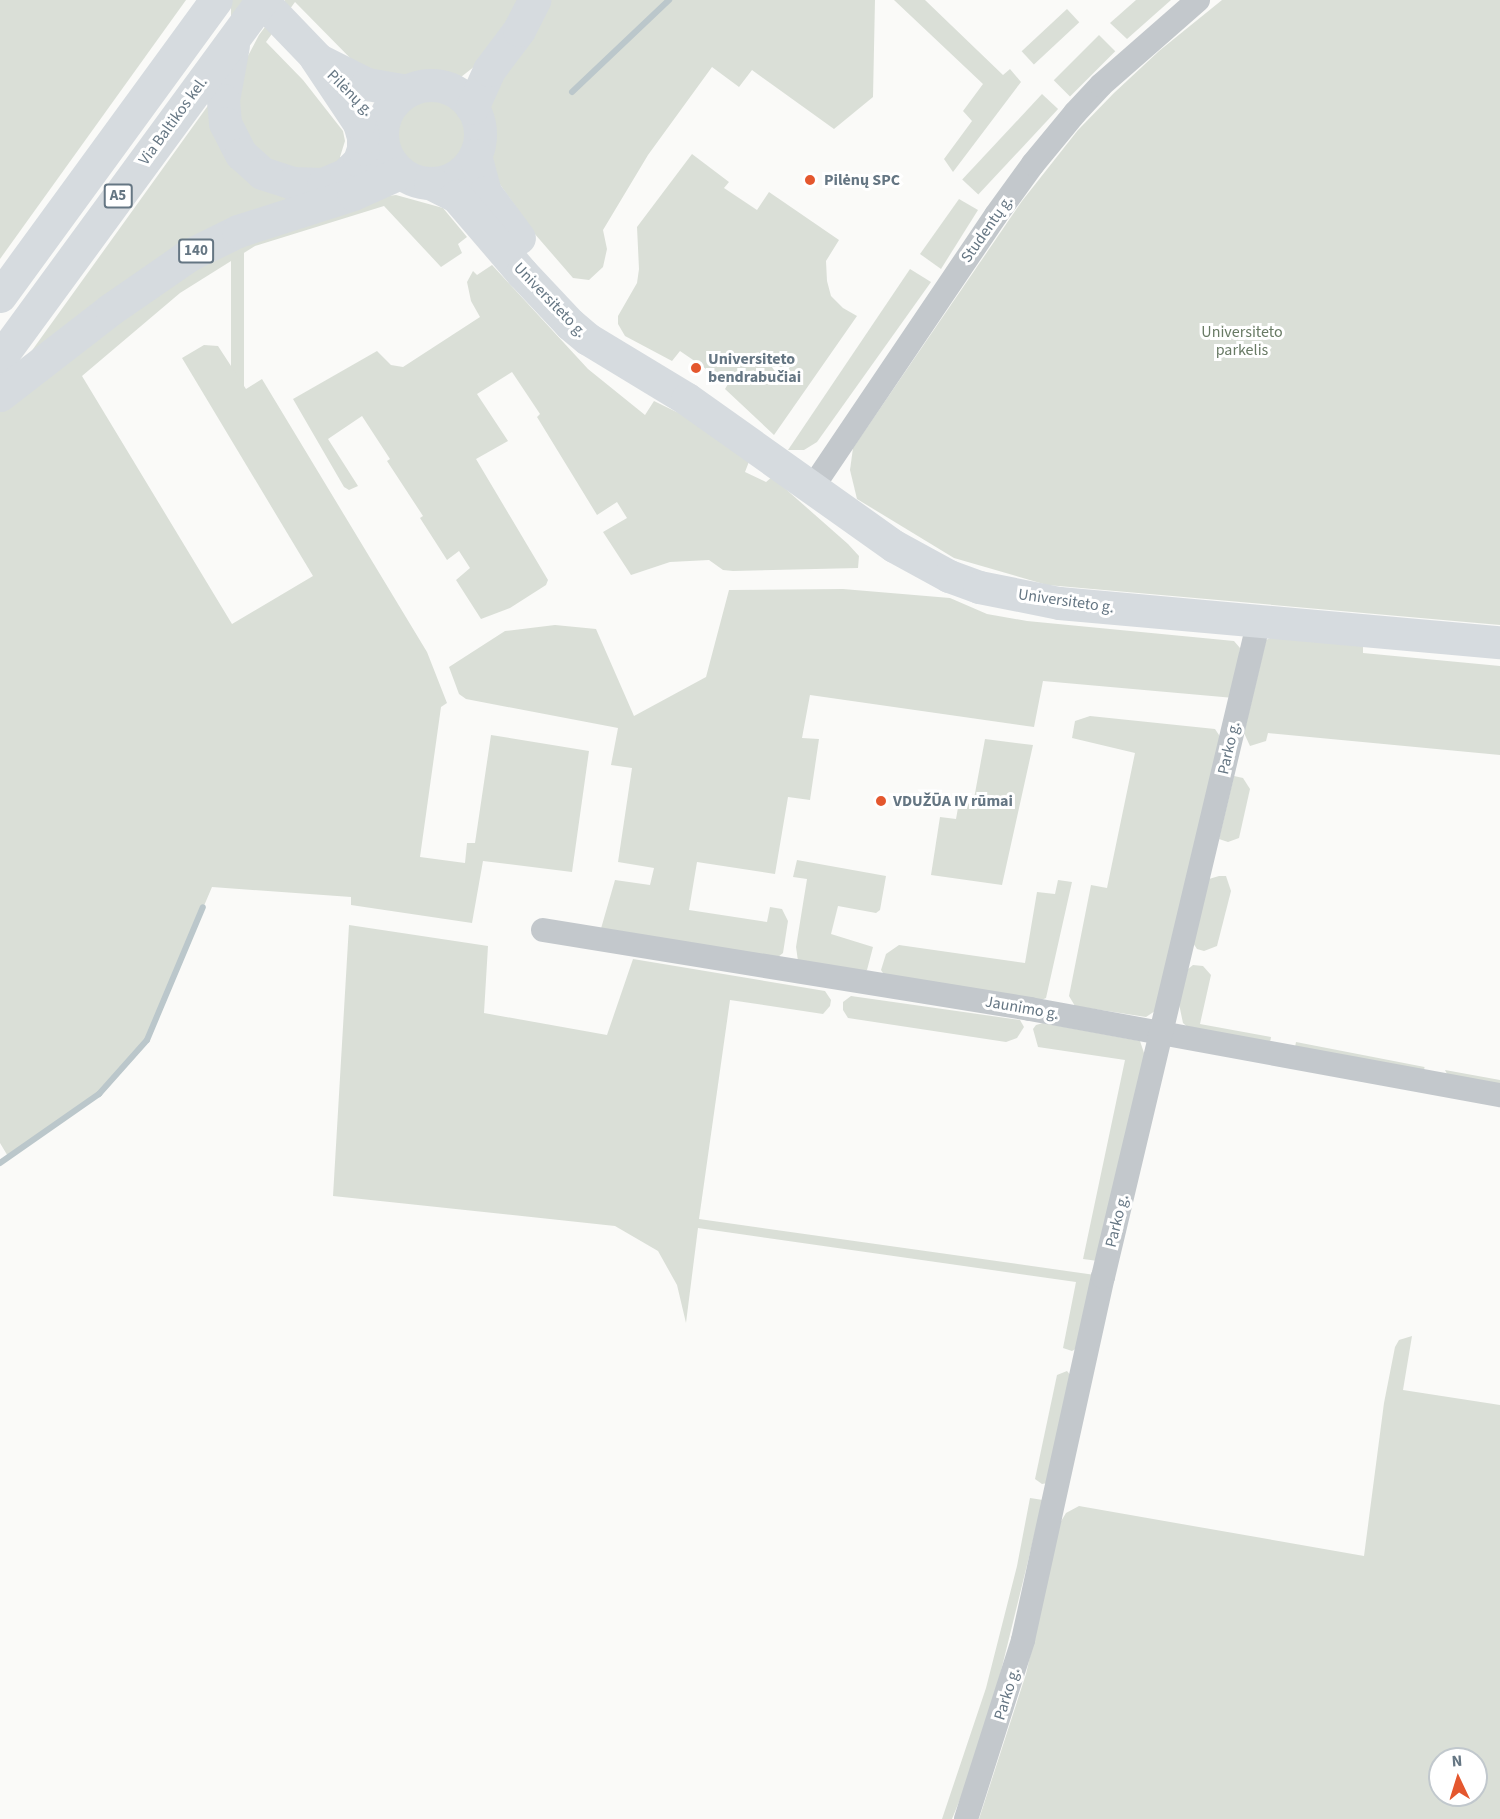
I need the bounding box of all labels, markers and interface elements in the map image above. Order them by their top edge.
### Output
street label: Pilėnų g. [323,66,377,120]
street label: Via Baltikos kel. [135,73,211,169]
place label: Pilėnų SPC [824,170,900,190]
marker: Pilėnų SPC [801,171,819,189]
road number: A5 [103,184,133,208]
street label: Studentų g. [957,192,1017,266]
road number: 140 [178,239,214,263]
street label: Universiteto g. [510,259,590,341]
park label: Universiteto parkelis [1201,322,1283,360]
place label: Universiteto bendrabučiai [708,349,801,387]
marker: Universiteto bendrabučiai [689,361,703,375]
street label: Universiteto g. [1017,585,1115,617]
street label: Parko g. [1214,720,1244,776]
place label: VDUŽŪA IV rūmai [893,791,1013,811]
marker: VDUŽŪA IV rūmai [874,794,888,808]
street label: Jaunimo g. [984,992,1060,1024]
street label: Parko g. [1101,1193,1133,1249]
street label: Parko g. [990,1666,1024,1722]
north arrow [1428,1747,1488,1807]
text: N [1451,1750,1463,1772]

